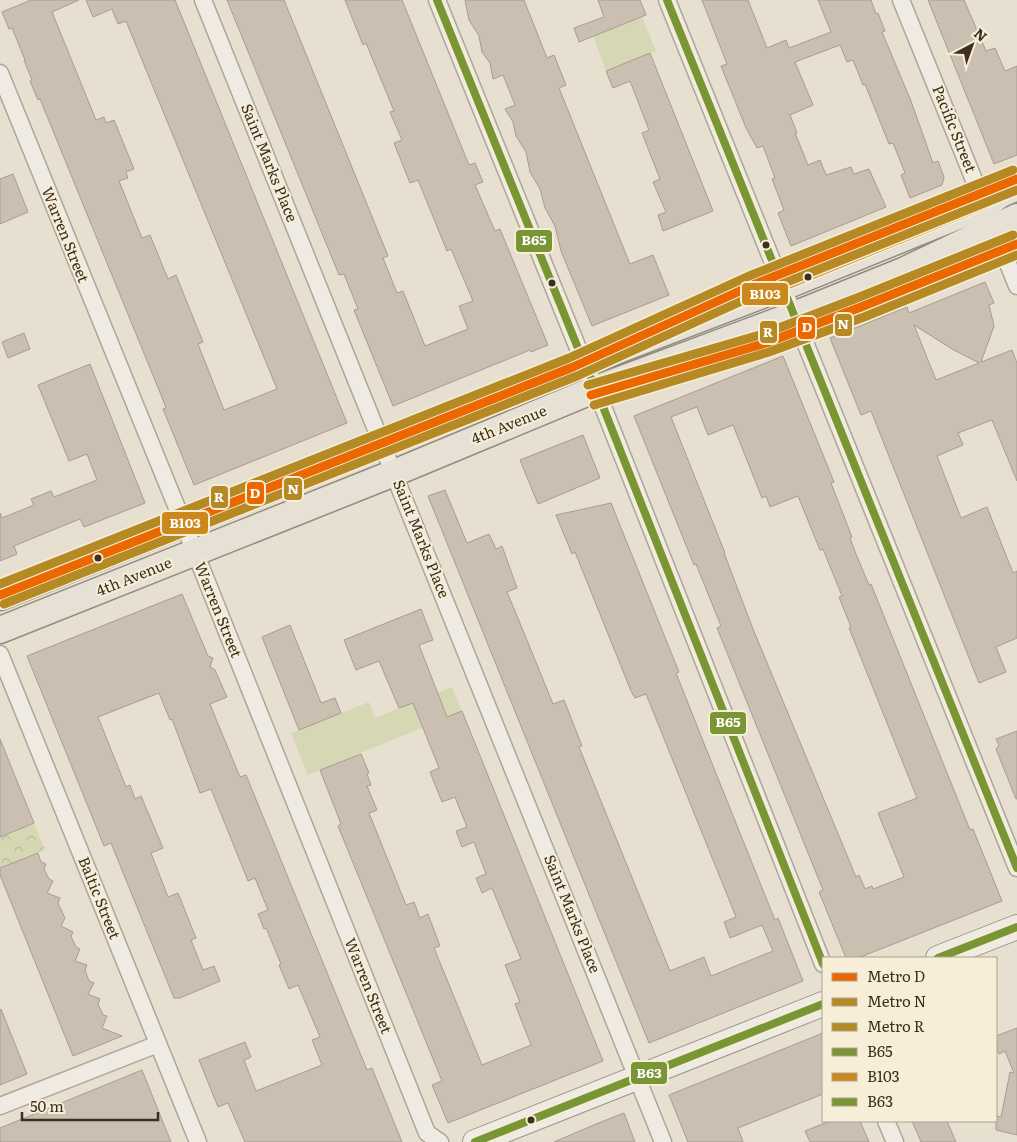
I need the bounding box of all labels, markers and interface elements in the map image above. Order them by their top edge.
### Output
north arrow [947,20,997,70]
text: N [970,23,992,46]
street label: Pacific Street [927,81,983,176]
street label: Saint Marks Place [236,100,305,225]
street label: Warren Street [37,183,96,286]
line badge: B65 [515,229,553,253]
text: B65 [521,229,547,249]
unlabelled marker [761,240,771,250]
unlabelled marker [803,272,813,282]
unlabelled marker [547,278,557,288]
line badge: B103 [741,282,789,306]
text: B103 [749,283,781,303]
line badge: N [834,313,853,337]
text: N [837,313,849,333]
line badge: D [797,316,816,340]
text: D [802,316,813,336]
line badge: R [759,320,778,344]
text: R [763,321,774,341]
street label: 4th Avenue [467,398,550,449]
street label: Saint Marks Place [388,476,457,601]
line badge: N [283,477,303,501]
text: N [287,478,299,498]
line badge: D [246,481,265,505]
text: D [250,482,261,502]
line badge: R [210,485,229,509]
text: R [214,486,225,506]
line badge: B103 [161,511,209,535]
text: B103 [169,512,201,532]
street label: 4th Avenue [92,550,175,601]
unlabelled marker [93,553,103,563]
street label: Warren Street [190,558,249,661]
line badge: B65 [709,711,747,735]
text: B65 [715,711,741,731]
street label: Saint Marks Place [539,851,608,976]
street label: Baltic Street [73,853,127,942]
street label: Warren Street [340,934,399,1037]
legend [822,957,997,1122]
text: Metro D [867,964,925,987]
text: Metro N [867,989,926,1012]
text: Metro R [867,1014,925,1037]
text: B65 [867,1039,893,1062]
line badge: B63 [630,1061,668,1085]
text: B63 [636,1062,662,1082]
text: B103 [867,1064,900,1087]
text: B63 [867,1089,893,1112]
scale bar [22,1090,159,1122]
text: 50 m [30,1094,64,1117]
unlabelled marker [526,1115,536,1125]

